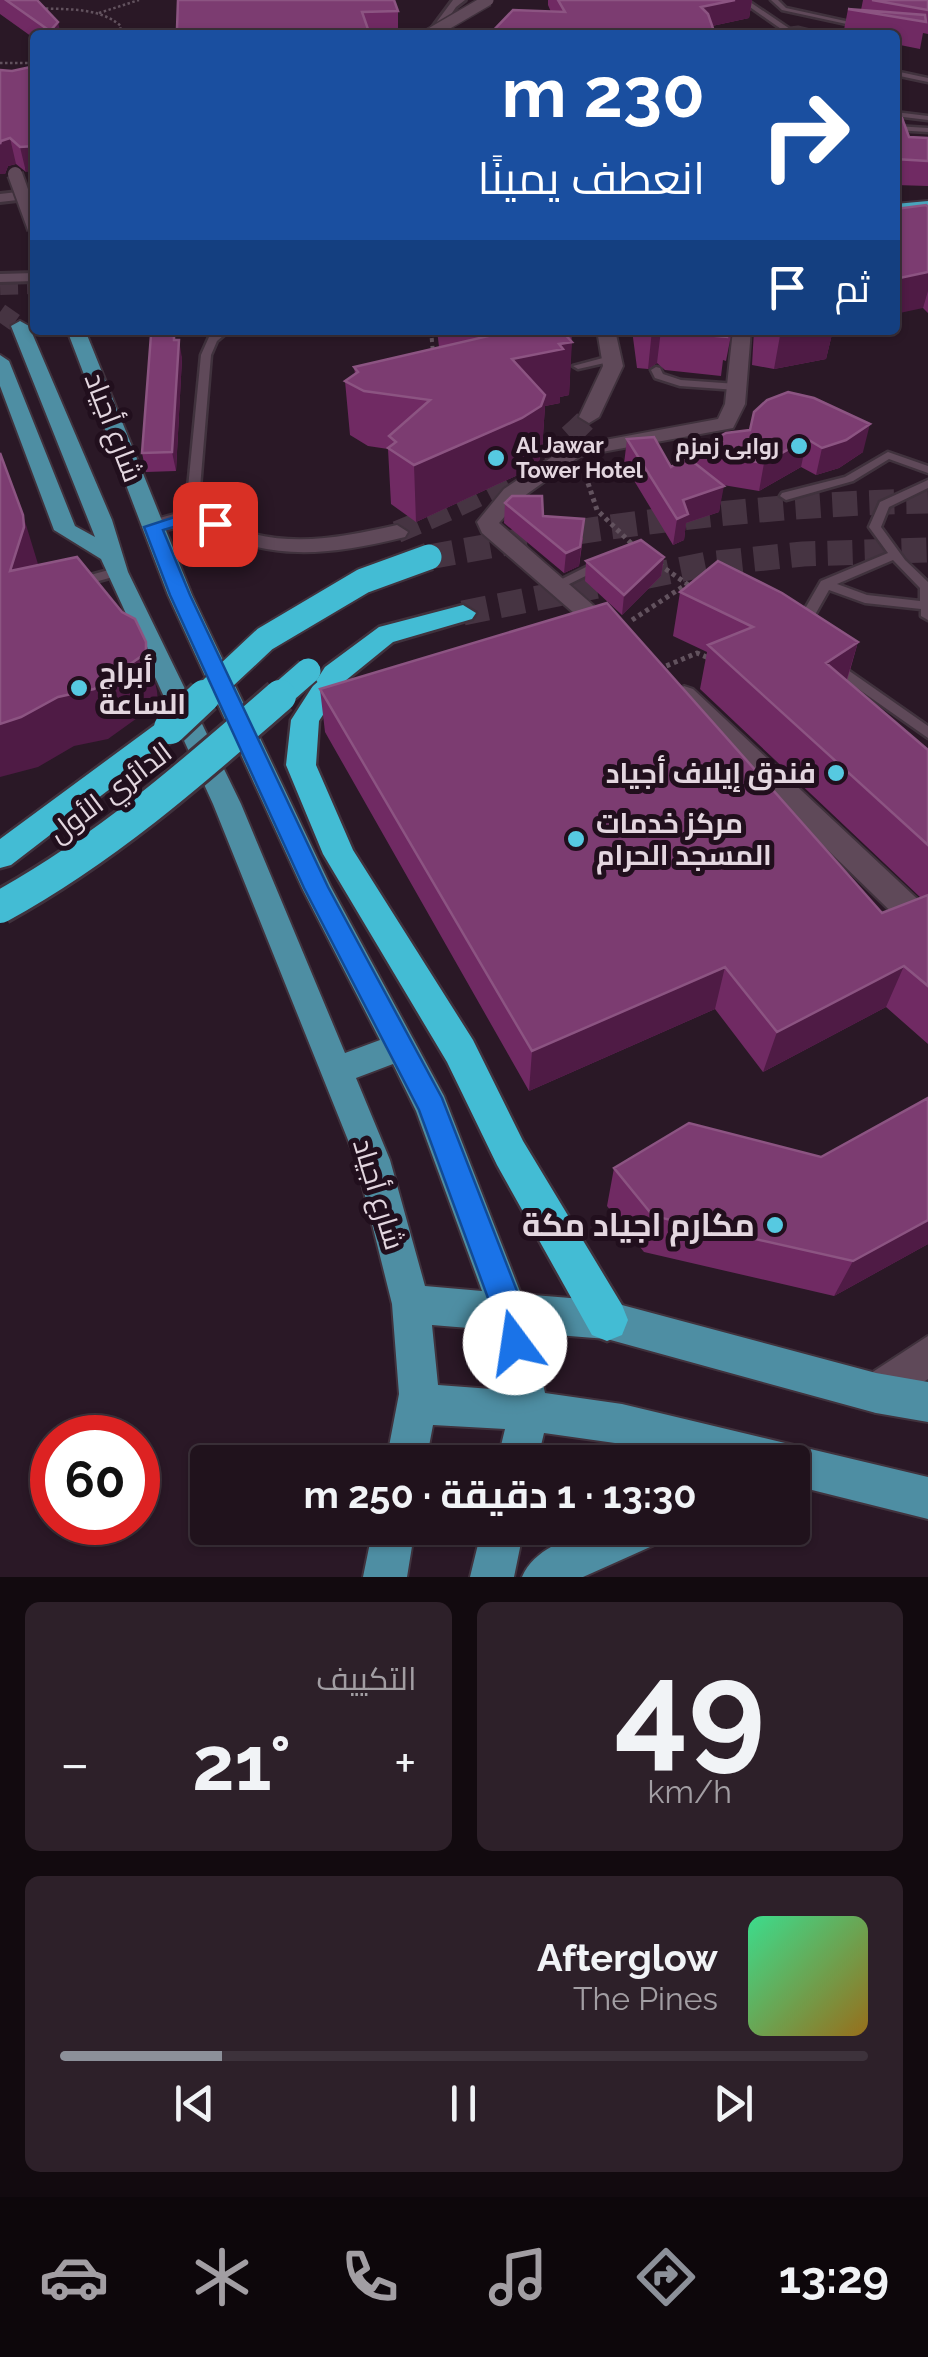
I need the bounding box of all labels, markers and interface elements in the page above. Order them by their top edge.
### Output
text: 230 m [501,51,705,133]
icon: right [740,70,870,200]
text: انعطف يمينًا [477,152,705,205]
icon: arrive [760,260,815,315]
text: ثم [835,266,870,311]
street label: شارع أجياد [76,367,150,487]
place label: Al Jawar Tower Hotel [516,432,644,483]
place label: روابی زمزم [675,433,779,462]
marker: روابی زمزم [788,435,810,457]
marker: Al Jawar Tower Hotel [485,447,507,469]
pin [173,482,258,567]
icon: arrive [188,497,243,552]
place label: أبراج الساعة [99,654,186,721]
marker: أبراج الساعة [68,677,90,699]
street label: الدائري الأول [42,735,181,853]
place label: فندق إيلاف أجياد [606,755,816,792]
marker: فندق إيلاف أجياد [825,762,847,784]
place label: مركز خدمات المسجد الحرام [596,807,772,875]
marker: مركز خدمات المسجد الحرام [565,828,587,850]
street label: شارع أجياد [344,1134,412,1254]
place label: مكارم اجياد مكة [522,1206,755,1247]
marker: مكارم اجياد مكة [764,1214,786,1236]
position arrow [463,1291,567,1395]
speed limit sign: 60 [30,1415,160,1545]
text: 13:30 · 1 دقيقة · 250 m [303,1472,697,1517]
text: 49 [614,1632,765,1784]
text: التكييف [316,1660,417,1697]
text: 21° [192,1719,291,1808]
text: − [60,1731,90,1796]
text: + [394,1731,417,1796]
text: km/h [648,1773,732,1810]
text: Afterglow [537,1935,718,1980]
text: The Pines [573,1980,718,2017]
icon: previous [167,2076,222,2131]
icon: pause [436,2076,491,2131]
icon: next [706,2076,761,2131]
icon: car [39,2242,109,2312]
icon: climate [187,2242,257,2312]
icon: phone [335,2242,405,2312]
icon: music [483,2242,553,2312]
icon: directions [631,2242,701,2312]
text: 13:29 [779,2251,889,2304]

